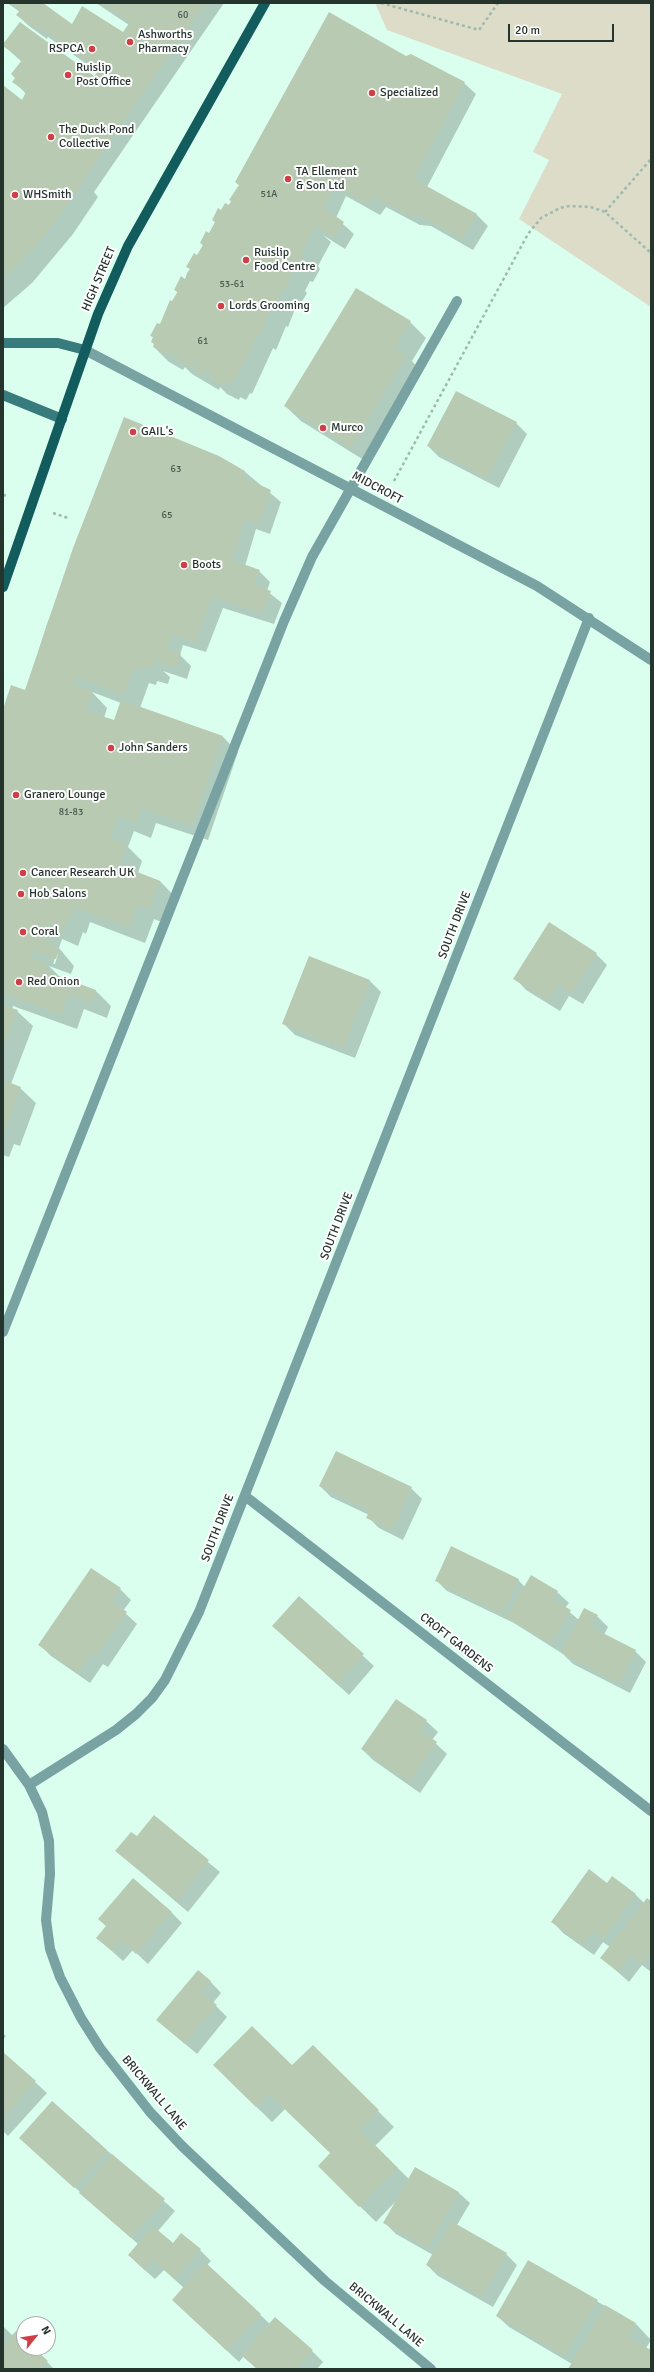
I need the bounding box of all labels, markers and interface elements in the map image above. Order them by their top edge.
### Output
house number: 60 [178,9,188,21]
scale bar [510,16,616,42]
text: 20 m [515,23,540,38]
place label: Ashworths Pharmacy [138,28,192,56]
marker: Ashworths Pharmacy [125,37,135,47]
place label: RSPCA [49,42,84,56]
marker: RSPCA [87,44,97,54]
place label: Ruislip Post Office [76,61,131,89]
marker: Ruislip Post Office [63,70,73,80]
place label: Specialized [380,86,438,100]
marker: Specialized [367,88,377,98]
place label: The Duck Pond Collective [59,123,134,151]
marker: The Duck Pond Collective [46,132,56,142]
place label: TA Ellement & Son Ltd [296,165,357,193]
marker: TA Ellement & Son Ltd [283,174,293,184]
place label: WHSmith [23,188,71,202]
house number: 51A [261,188,277,200]
marker: WHSmith [10,190,20,200]
street label: HIGH STREET [79,244,119,314]
place label: Ruislip Food Centre [254,246,315,274]
marker: Ruislip Food Centre [241,255,251,265]
house number: 53-61 [219,278,245,290]
place label: Lords Grooming [229,299,310,313]
marker: Lords Grooming [216,301,226,311]
house number: 61 [198,335,208,347]
place label: Murco [331,421,363,435]
marker: Murco [318,423,328,433]
place label: GAIL's [141,425,173,439]
marker: GAIL's [128,427,138,437]
house number: 63 [171,463,181,475]
street label: MIDCROFT [349,469,405,507]
house number: 65 [162,509,172,521]
place label: Boots [192,558,221,572]
marker: Boots [179,560,189,570]
place label: John Sanders [119,741,188,755]
marker: John Sanders [106,743,116,753]
place label: Granero Lounge [24,788,105,802]
marker: Granero Lounge [11,790,21,800]
house number: 81-83 [59,806,83,818]
place label: Cancer Research UK [31,866,134,880]
marker: Cancer Research UK [18,868,28,878]
place label: Hob Salons [29,887,86,901]
marker: Hob Salons [16,889,26,899]
street label: SOUTH DRIVE [435,889,475,961]
place label: Coral [31,925,58,939]
marker: Coral [18,927,28,937]
place label: Red Onion [27,975,80,989]
marker: Red Onion [14,977,24,987]
street label: SOUTH DRIVE [317,1190,357,1262]
street label: SOUTH DRIVE [198,1492,238,1564]
street label: CROFT GARDENS [417,1610,495,1676]
street label: BRICKWALL LANE [119,2053,189,2133]
street label: BRICKWALL LANE [346,2280,426,2350]
north arrow [16,2316,56,2356]
text: N [38,2324,54,2337]

